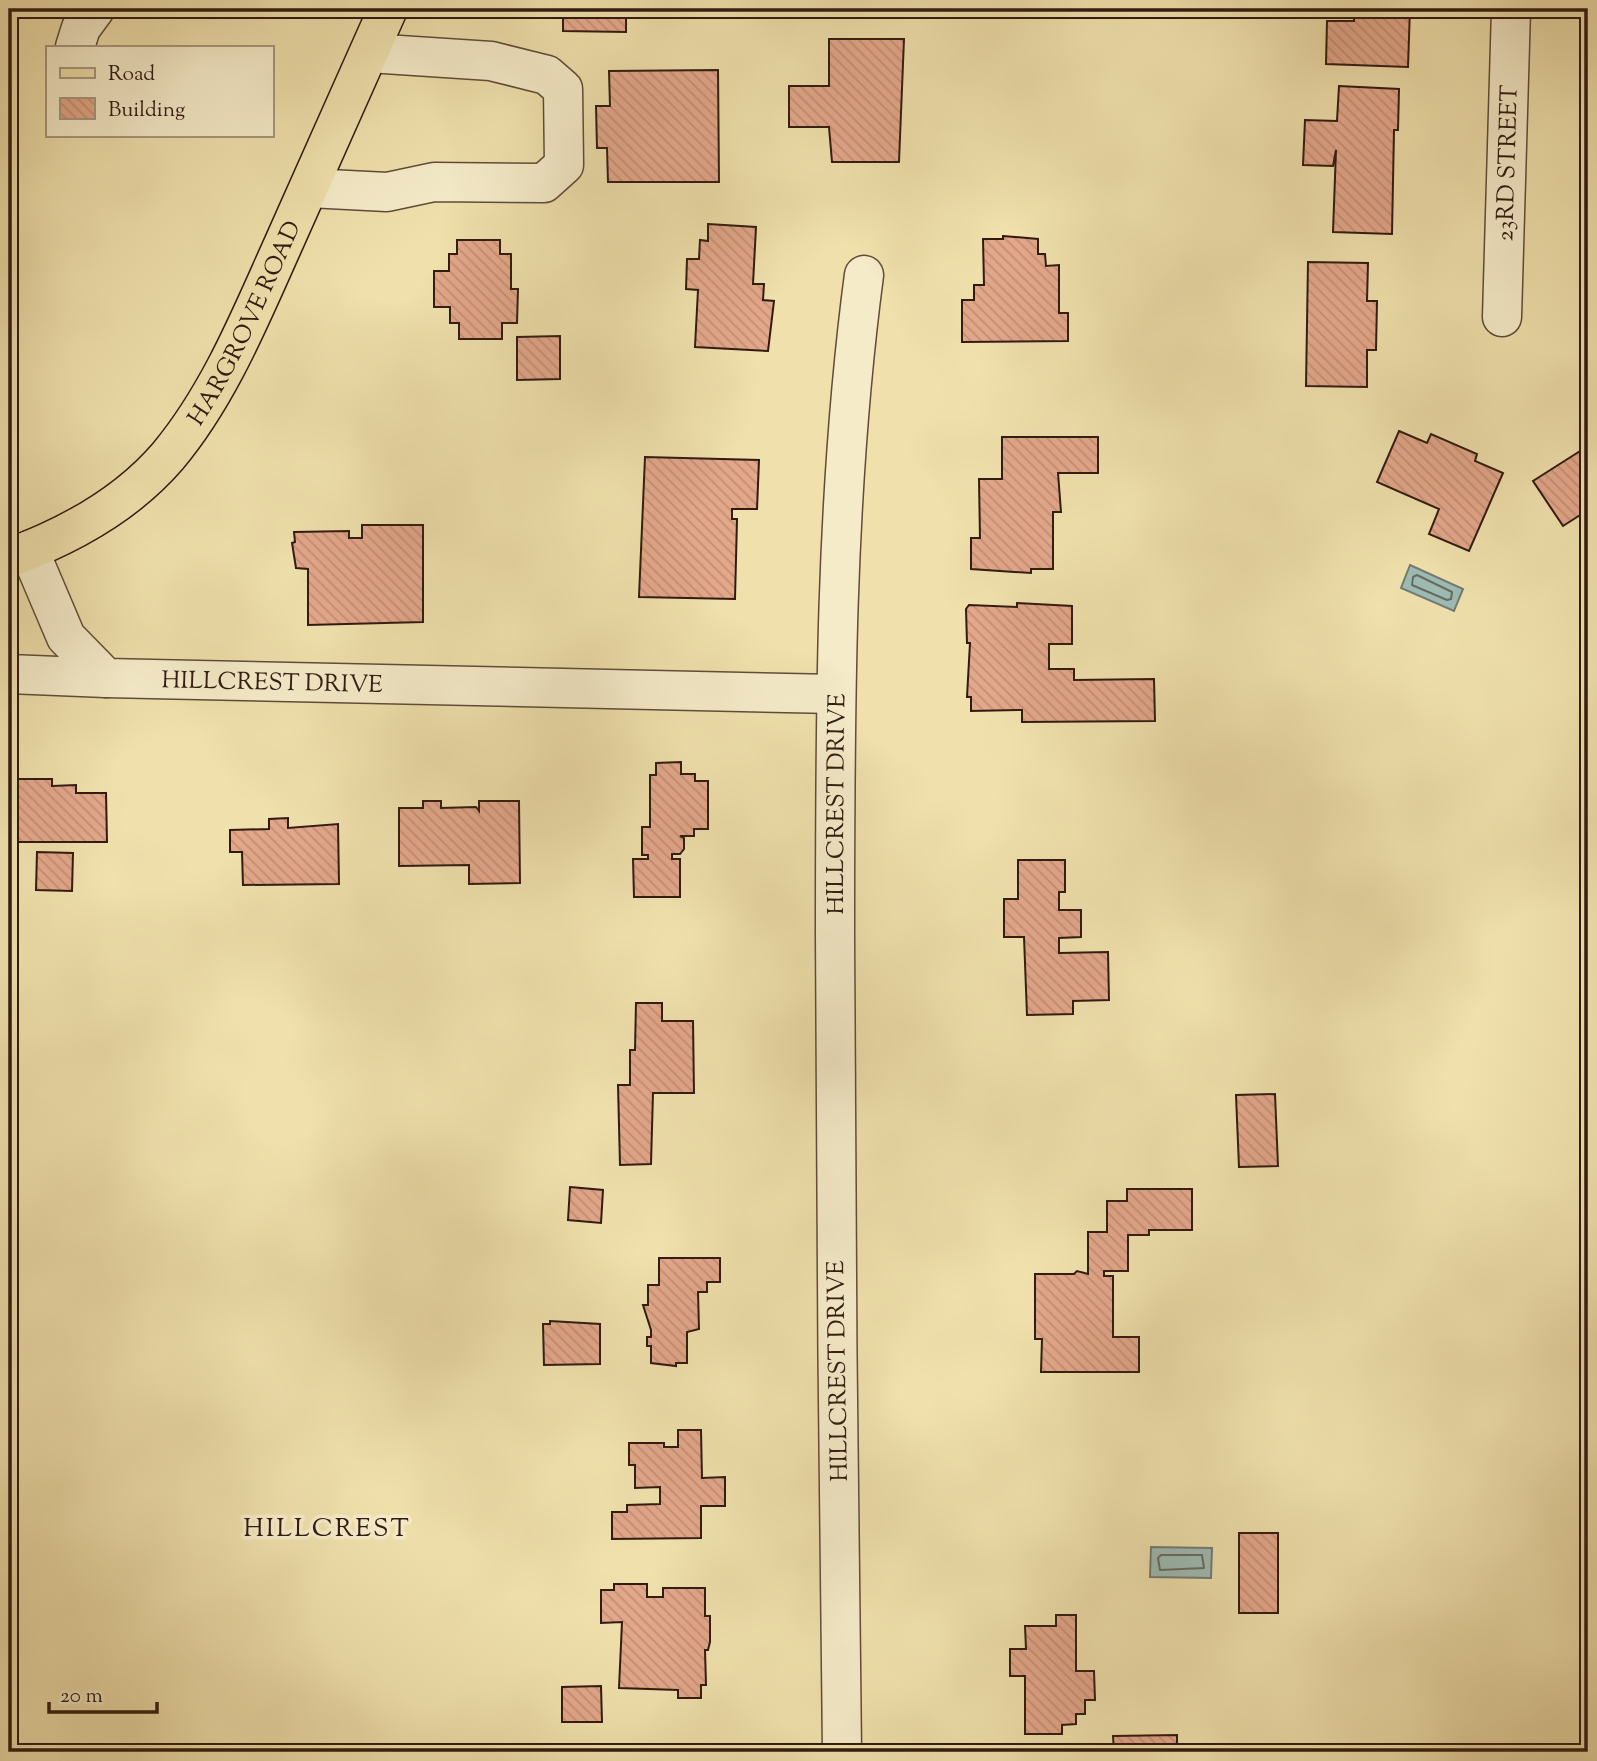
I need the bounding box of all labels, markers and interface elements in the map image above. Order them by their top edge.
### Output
legend [46,46,273,136]
text: Road [108,60,155,90]
street label: 23RD STREET [1489,84,1528,242]
text: Building [108,96,185,126]
street label: HARGROVE ROAD [181,216,311,433]
street label: HILLCREST DRIVE [161,664,384,703]
street label: HILLCREST DRIVE [820,693,855,915]
street label: HILLCREST DRIVE [820,1260,858,1482]
district label: HILLCREST [243,1511,411,1548]
scale bar [49,1670,158,1714]
text: 20 m [60,1682,103,1712]

